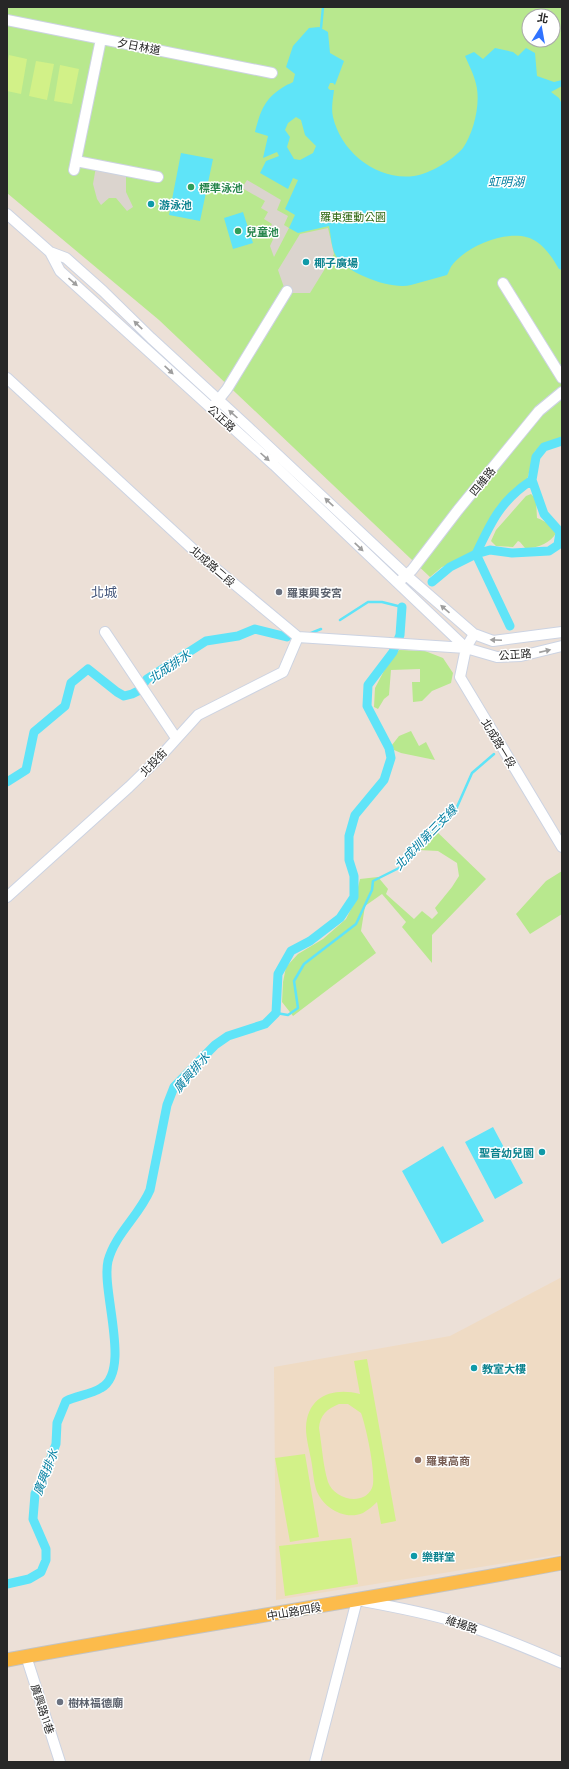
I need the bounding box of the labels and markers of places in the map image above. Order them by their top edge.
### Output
place label: 標準泳池 [199,181,243,194]
marker: 標準泳池 [186,182,196,192]
place label: 游泳池 [159,198,192,211]
marker: 游泳池 [146,199,156,209]
place label: 兒童池 [246,225,279,238]
marker: 兒童池 [233,226,243,236]
place label: 椰子廣場 [314,256,358,269]
marker: 椰子廣場 [301,257,311,267]
place label: 羅東興安宮 [287,586,342,599]
marker: 羅東興安宮 [274,587,284,597]
place label: 聖音幼兒園 [479,1146,534,1159]
marker: 聖音幼兒園 [537,1147,547,1157]
place label: 教室大樓 [482,1362,526,1375]
marker: 教室大樓 [469,1363,479,1373]
place label: 羅東高商 [426,1454,470,1467]
marker: 羅東高商 [413,1455,423,1465]
place label: 樂群堂 [422,1550,455,1563]
marker: 樂群堂 [409,1551,419,1561]
place label: 樹林福德廟 [68,1696,123,1709]
marker: 樹林福德廟 [55,1697,65,1707]

